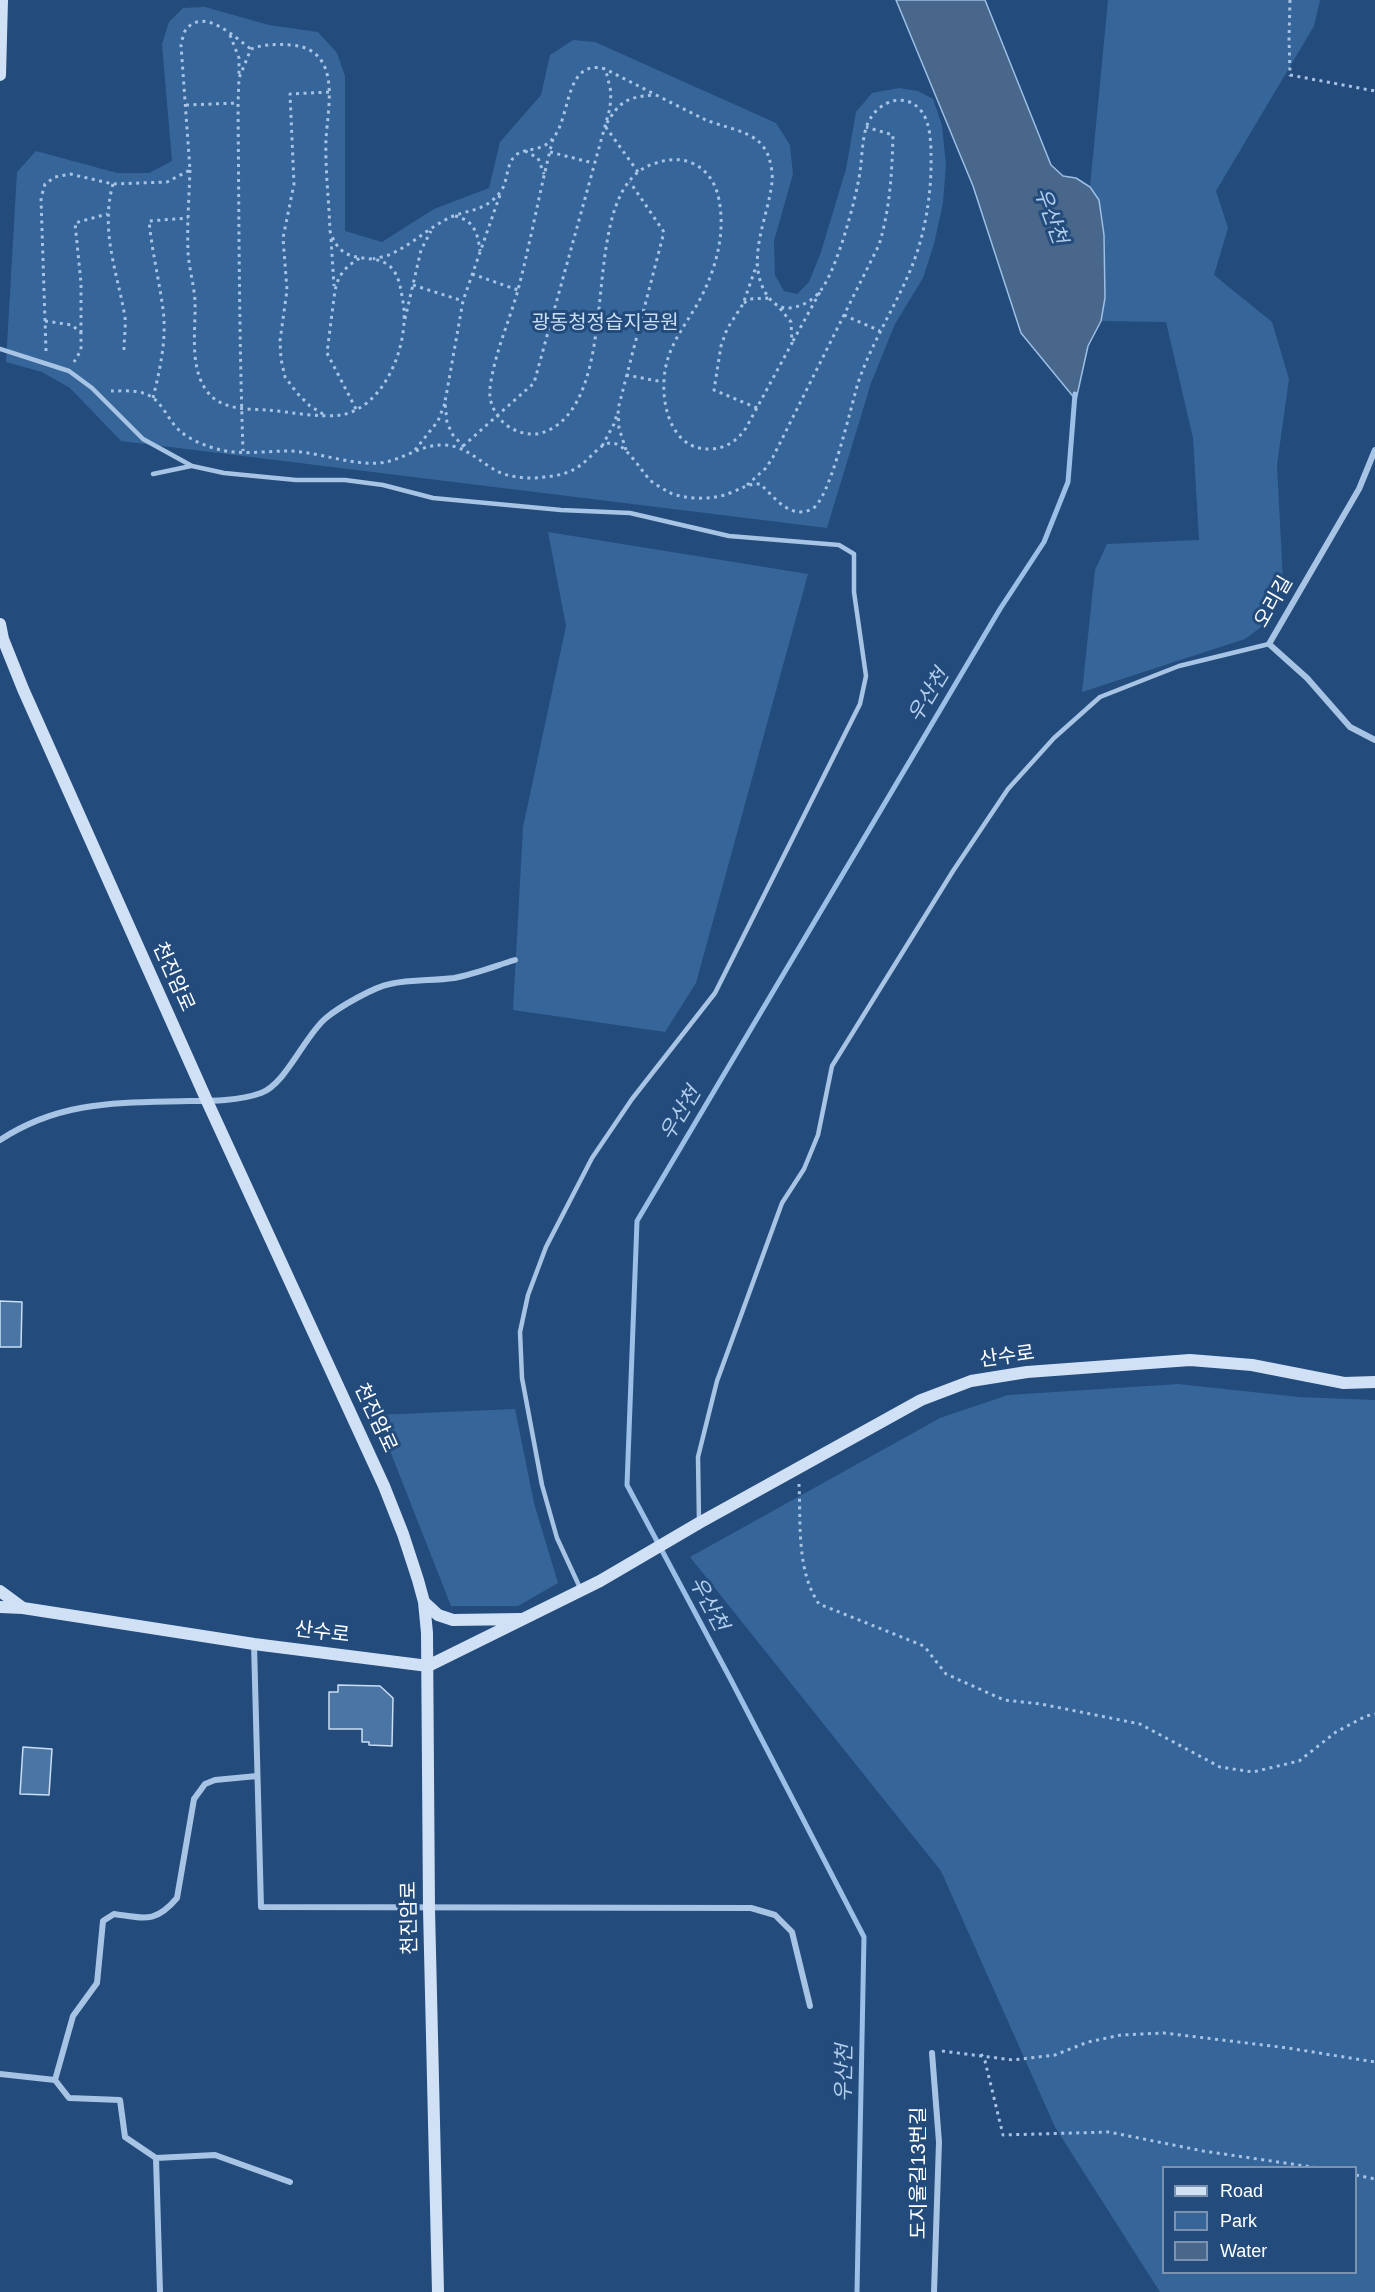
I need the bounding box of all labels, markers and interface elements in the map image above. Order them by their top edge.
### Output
water label: 우산천 [1028,184,1072,248]
park label: 광동청정습지공원 [531,311,679,335]
street label: 오리길 [1250,572,1298,632]
water label: 우산천 [903,665,955,727]
street label: 천진암로 [147,939,199,1015]
water label: 우산천 [655,1083,707,1145]
street label: 산수로 [978,1341,1036,1373]
street label: 천진암로 [349,1380,401,1456]
water label: 우산천 [683,1572,733,1636]
street label: 산수로 [293,1618,351,1648]
street label: 천진암로 [397,1881,423,1955]
water label: 우산천 [832,2044,858,2102]
street label: 도지울길13번길 [907,2107,931,2239]
legend [1162,2166,1357,2274]
text: Road [1220,2181,1263,2201]
text: Park [1220,2211,1257,2231]
text: Water [1220,2241,1267,2261]

